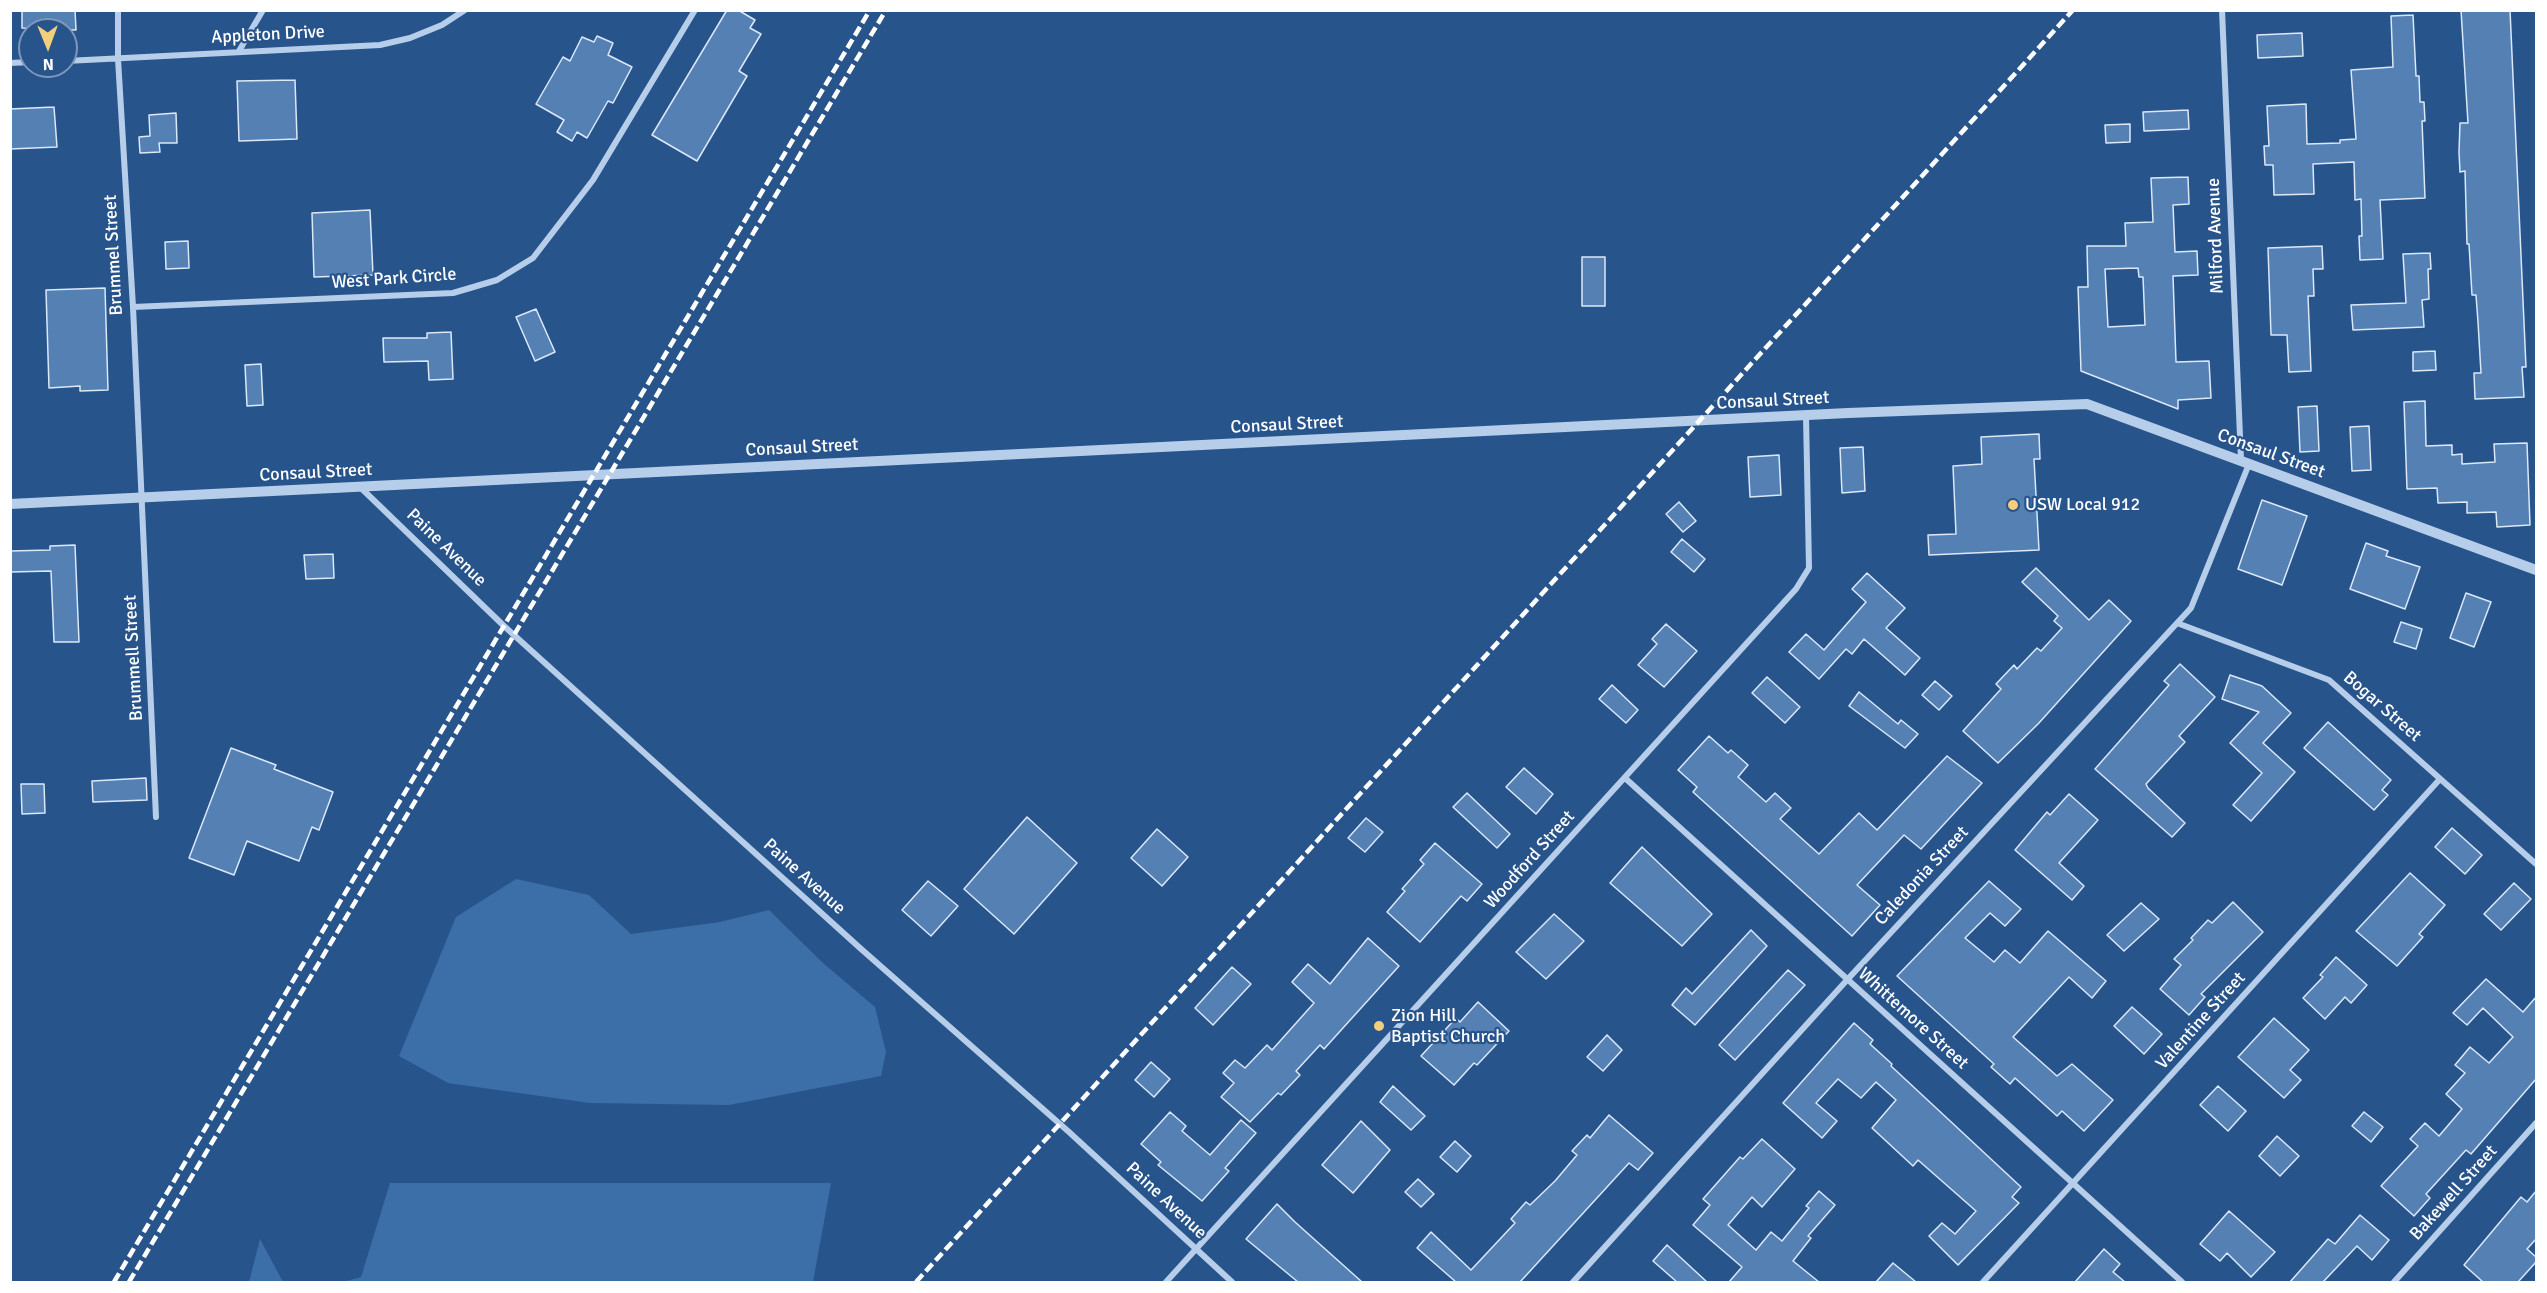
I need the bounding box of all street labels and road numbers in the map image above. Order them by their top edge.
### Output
street label: Appleton Drive [211,21,325,49]
street label: Milford Avenue [2203,178,2229,294]
street label: Brummel Street [100,194,128,316]
street label: West Park Circle [331,264,457,294]
street label: Consaul Street [1716,387,1830,415]
street label: Consaul Street [1230,411,1344,439]
street label: Consaul Street [2214,425,2328,483]
street label: Consaul Street [745,434,859,462]
street label: Consaul Street [259,459,373,487]
street label: Paine Avenue [401,504,491,592]
street label: Brummell Street [120,595,148,721]
street label: Bogar Street [2339,667,2425,747]
street label: Woodford Street [1480,806,1580,914]
street label: Caledonia Street [1871,822,1973,930]
street label: Paine Avenue [759,835,849,919]
street label: Whittemore Street [1853,964,1973,1074]
street label: Valentine Street [2152,968,2250,1074]
street label: Bakewell Street [2406,1141,2502,1245]
street label: Paine Avenue [1121,1158,1211,1244]

